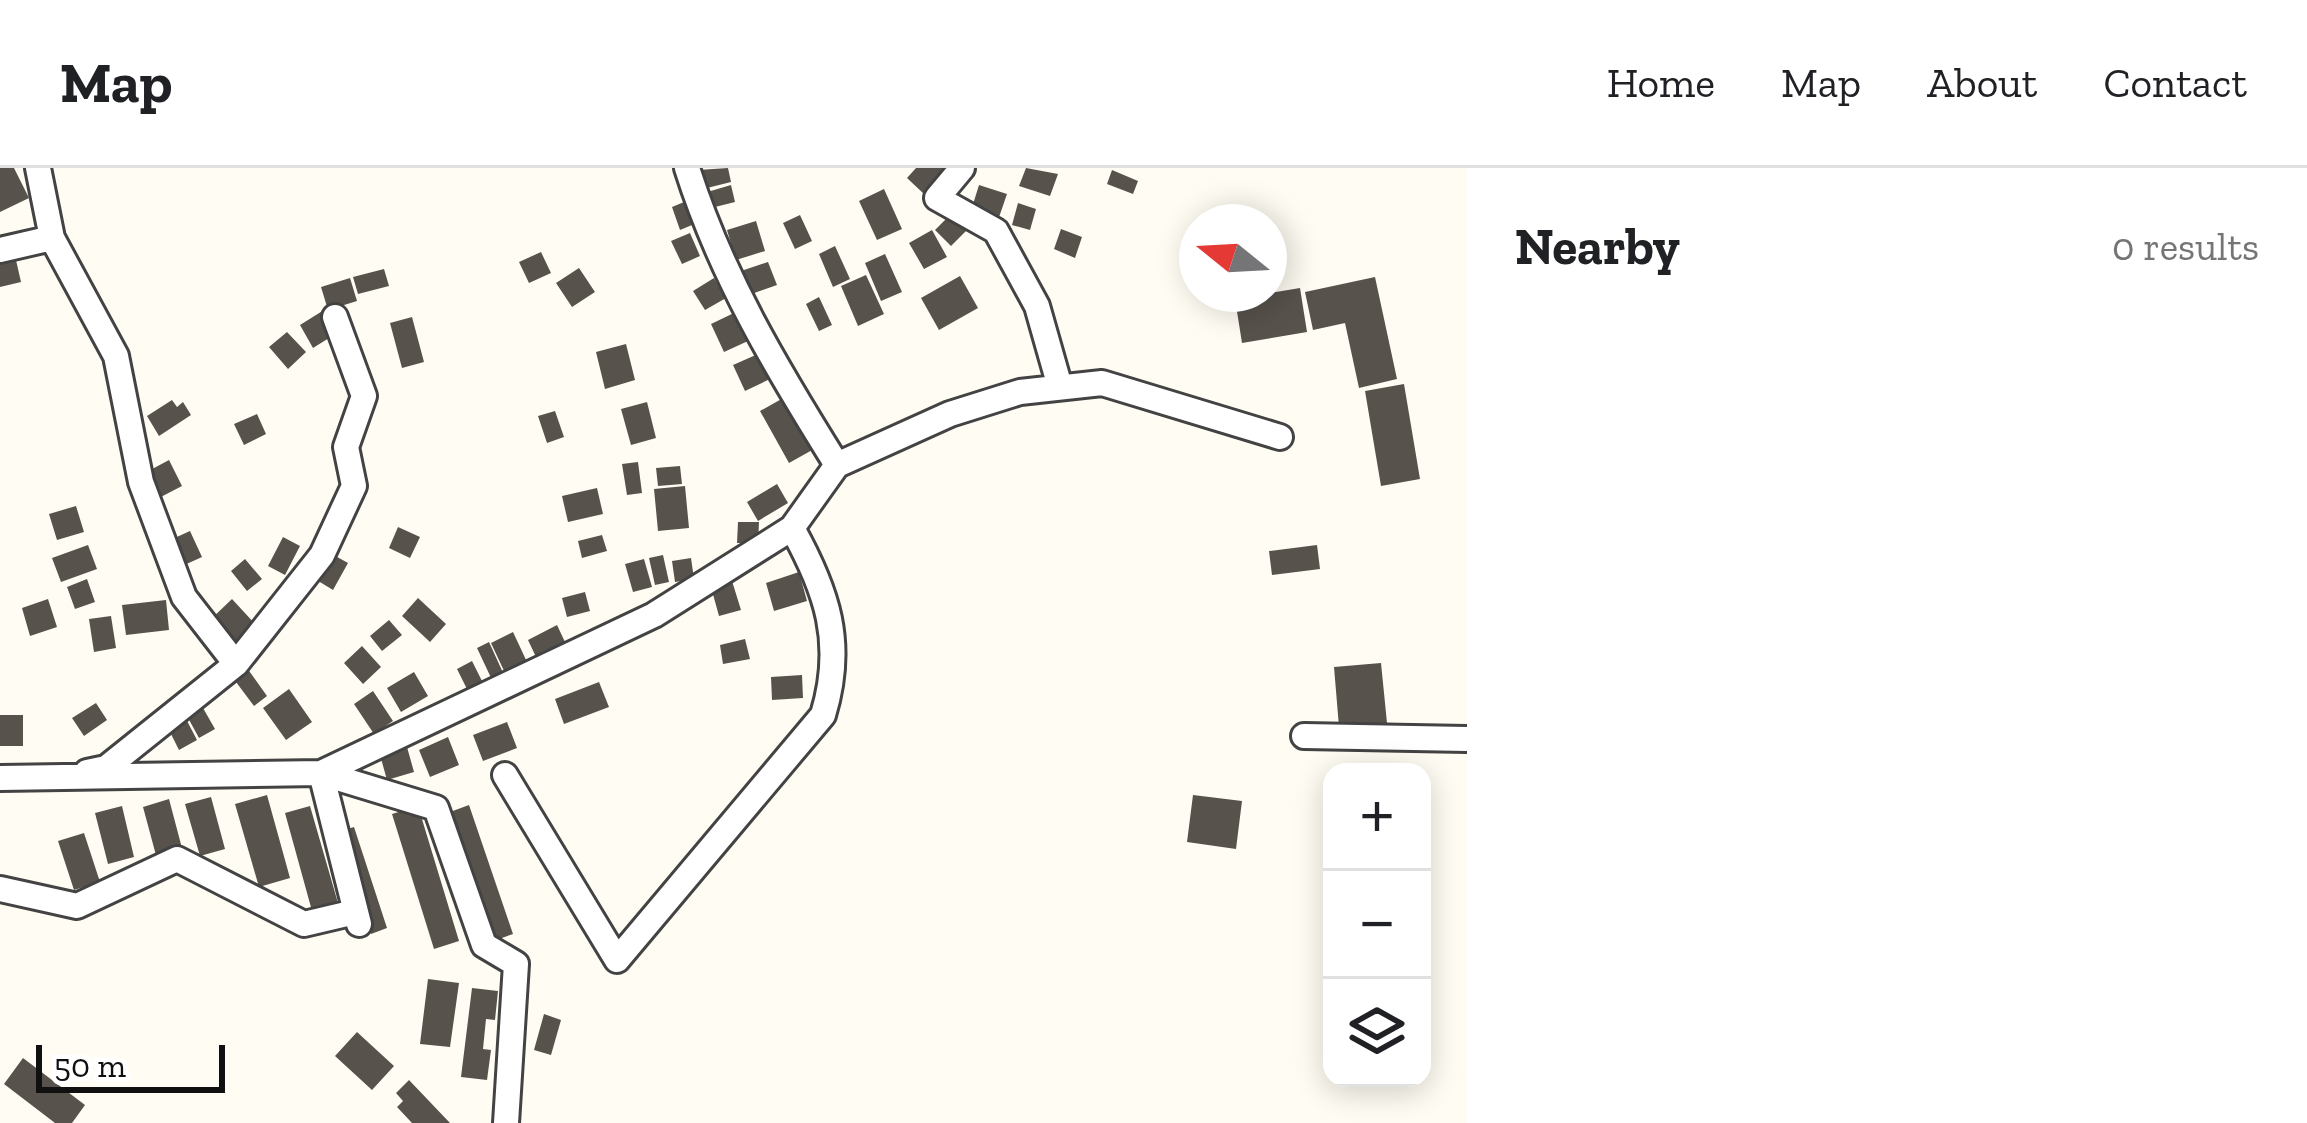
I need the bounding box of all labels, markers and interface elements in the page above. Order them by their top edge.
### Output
text: Map [60,48,172,117]
text: Home [1607,57,1715,108]
text: Map [1781,57,1861,108]
text: About [1927,57,2037,108]
text: Contact [2103,57,2247,108]
north arrow [1179,204,1287,312]
text: Nearby [1515,216,1680,277]
text: 0 results [2112,223,2259,270]
map controls [1323,763,1431,1087]
button: + [1323,763,1431,871]
button: − [1323,871,1431,979]
button: layers [1323,979,1431,1087]
scale bar [36,1039,225,1092]
text: 50 m [54,1046,126,1085]

